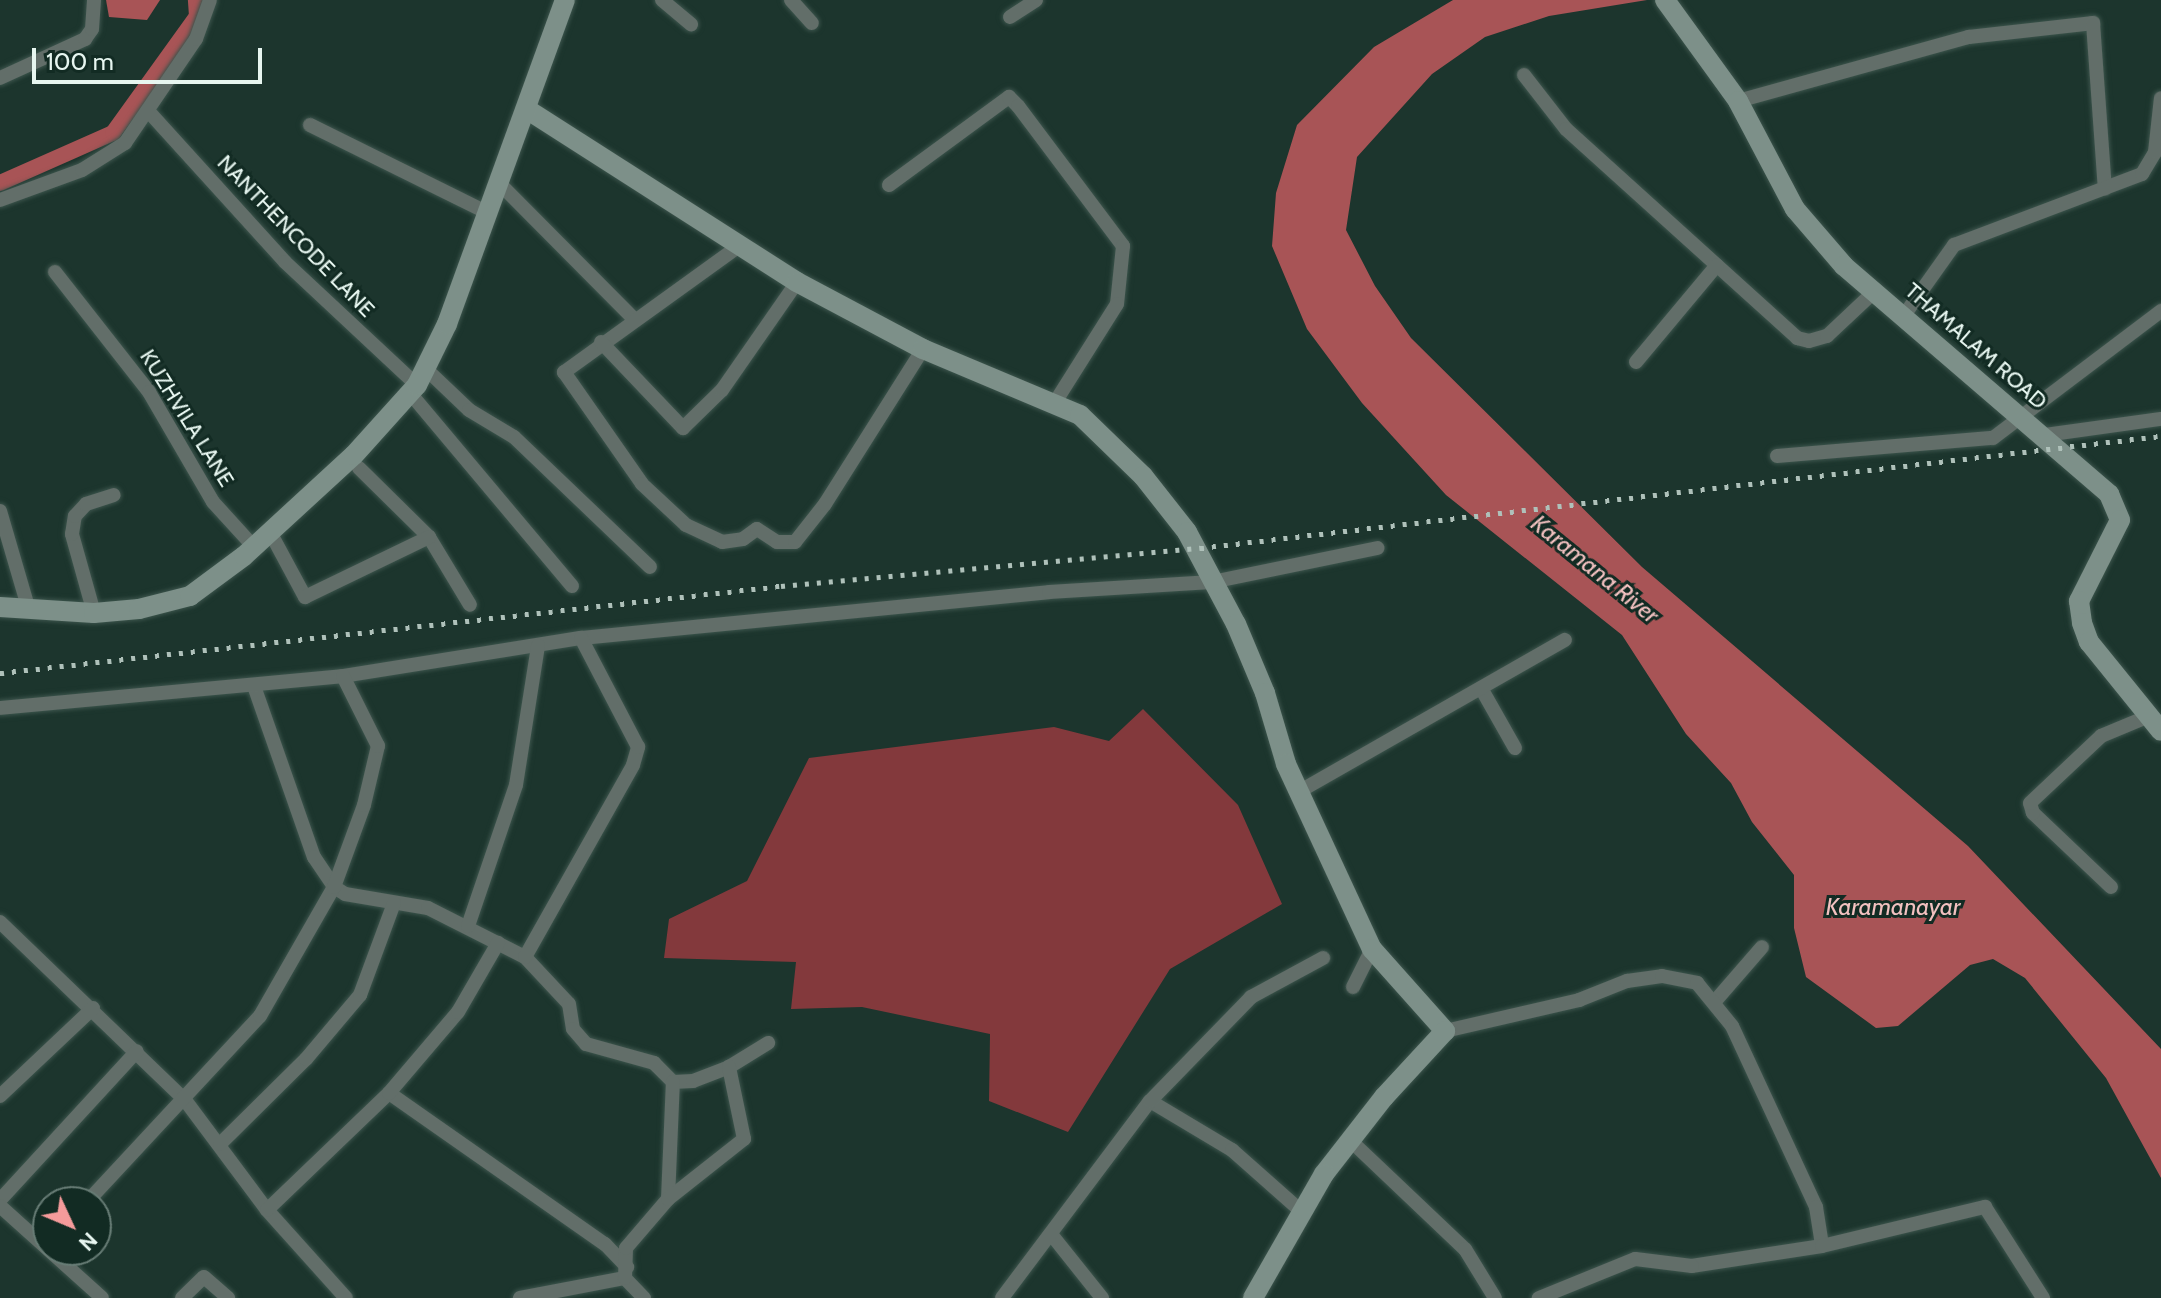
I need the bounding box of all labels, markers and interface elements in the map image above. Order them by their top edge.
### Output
scale bar [36,32,266,82]
text: 100 m [46,47,114,76]
street label: NANTHENCODE LANE [212,149,380,323]
street label: THAMALAM ROAD [1900,277,2052,415]
street label: KUZHVILA LANE [134,345,240,491]
water label: Karamana River [1525,509,1665,629]
water label: Karamanayar [1826,893,1960,921]
north arrow [32,1186,112,1266]
text: N [73,1227,103,1257]

